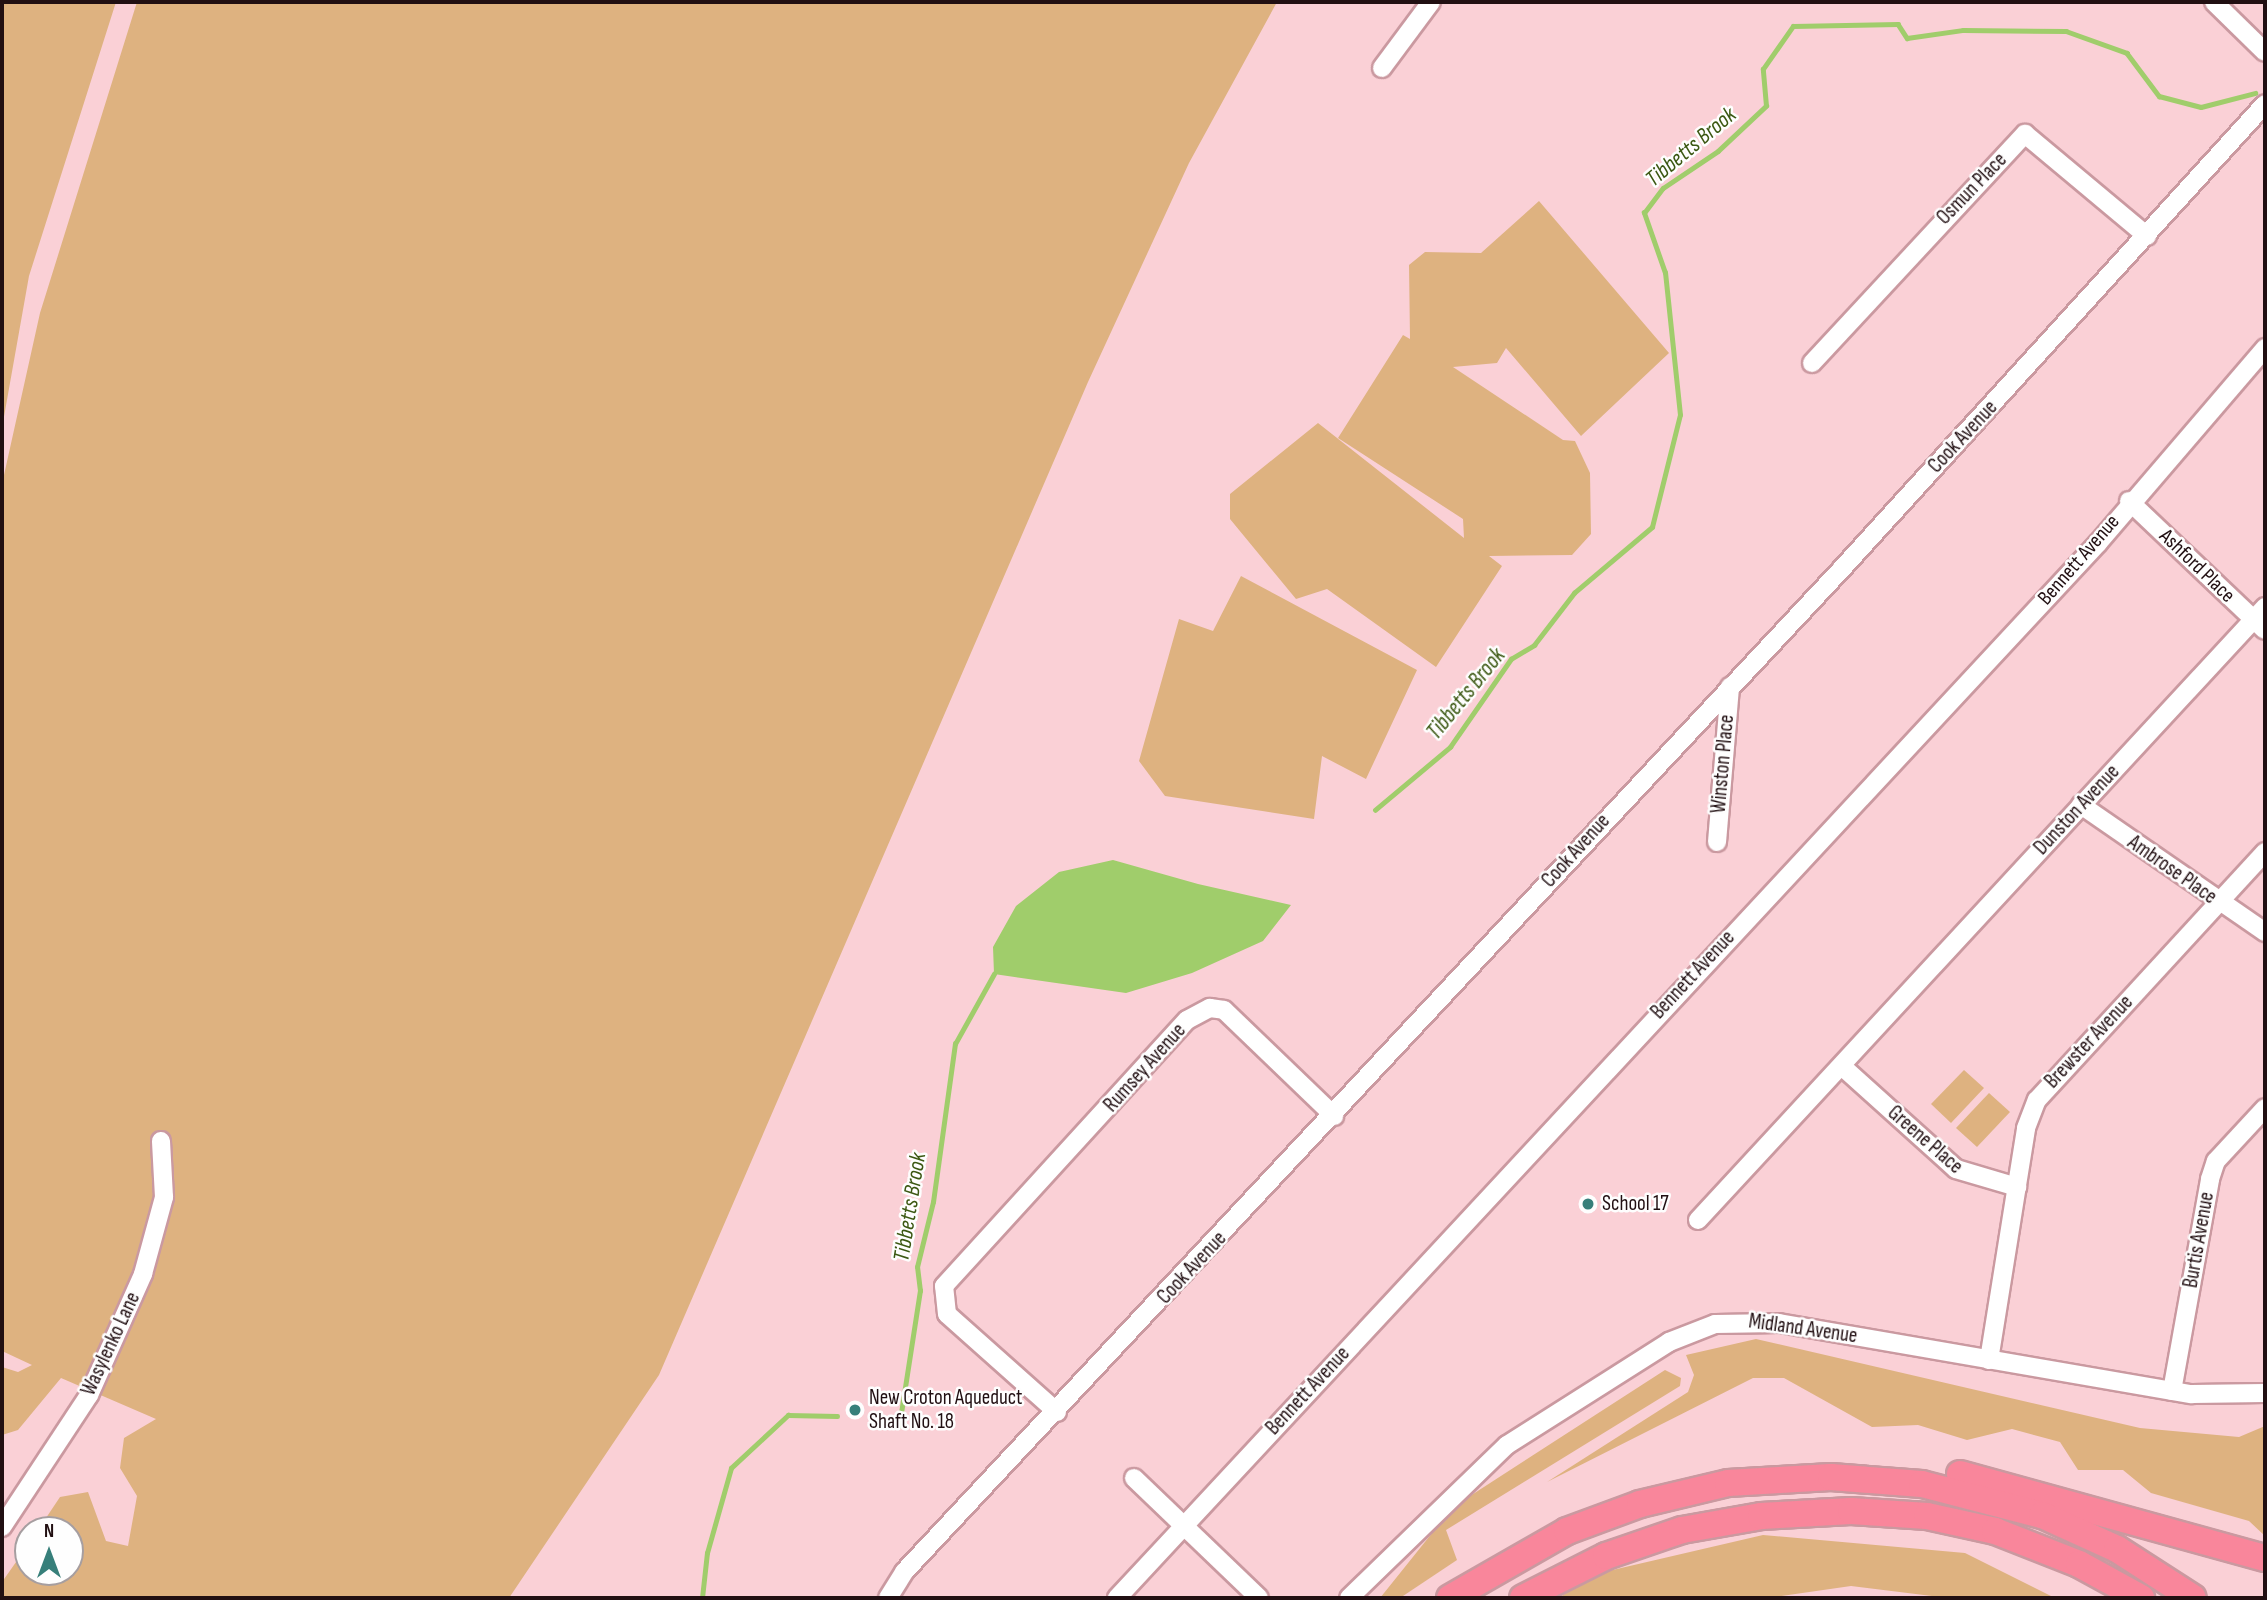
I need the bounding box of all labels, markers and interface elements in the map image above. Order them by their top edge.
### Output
water label: Tibbetts Brook [1640,101,1742,193]
street label: Osmun Place [1932,148,2012,230]
street label: Cook Avenue [1923,395,2003,479]
street label: Bennett Avenue [2033,510,2125,610]
street label: Ashford Place [2154,524,2240,608]
water label: Tibbetts Brook [1421,643,1511,745]
street label: Winston Place [1706,714,1740,814]
street label: Dunston Avenue [2029,760,2125,860]
street label: Cook Avenue [1536,809,1616,893]
street label: Ambrose Place [2123,830,2221,910]
street label: Bennett Avenue [1646,926,1740,1024]
street label: Brewster Avenue [2040,990,2138,1094]
street label: Rumsey Avenue [1099,1018,1191,1118]
street label: Greene Place [1882,1100,1968,1180]
water label: Tibbetts Brook [888,1151,932,1263]
street label: Burtis Avenue [2178,1190,2220,1290]
place label: School 17 [1602,1191,1669,1217]
marker: School 17 [1580,1196,1596,1212]
street label: Cook Avenue [1152,1226,1232,1310]
street label: Wasylenko Lane [76,1288,146,1400]
street label: Midland Avenue [1747,1309,1859,1349]
street label: Bennett Avenue [1261,1342,1355,1440]
place label: New Croton Aqueduct Shaft No. 18 [869,1385,1022,1435]
marker: New Croton Aqueduct Shaft No. 18 [847,1402,863,1418]
north arrow [14,1516,84,1586]
text: N [44,1520,54,1543]

